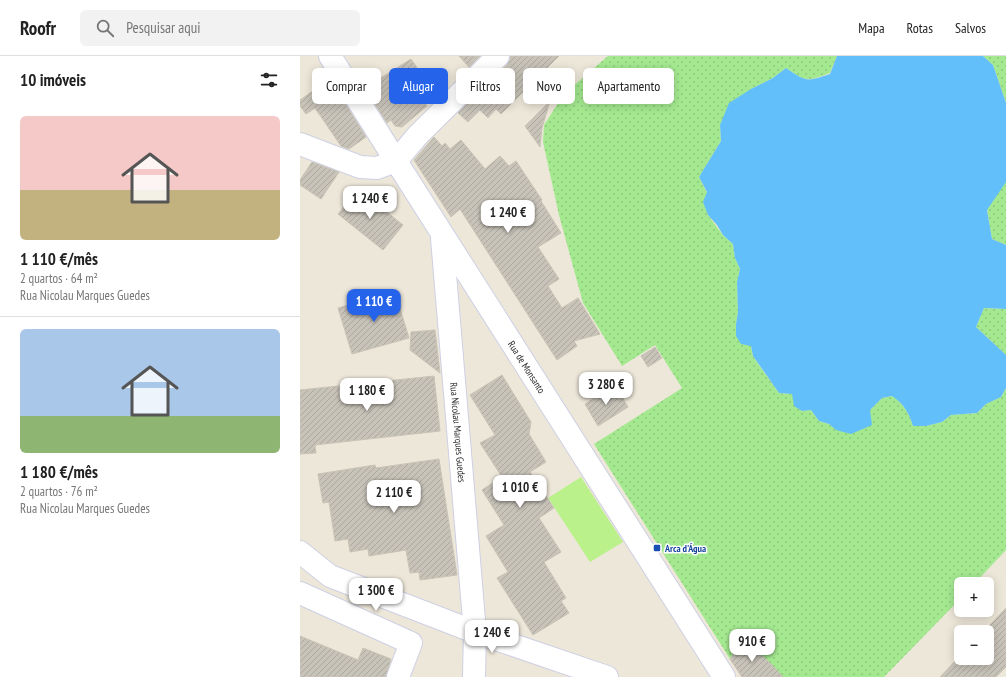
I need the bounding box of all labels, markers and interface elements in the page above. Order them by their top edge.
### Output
search box [80,10,360,46]
text: Roofr [20,16,56,40]
icon: search [94,17,116,39]
text: Pesquisar aqui [126,18,201,37]
text: Mapa [858,19,885,37]
text: Rotas [907,19,933,37]
text: Salvos [955,19,986,37]
chip: Comprar [312,68,381,104]
chip: Alugar [389,68,448,104]
chip: Filtros [456,68,515,104]
chip: Novo [523,68,575,104]
chip: Apartamento [583,68,674,104]
text: 10 imóveis [20,69,86,91]
icon: filters [258,69,280,91]
icon: home [114,142,186,214]
pin: 1 240 € [333,186,407,220]
text: 1 240 € [352,190,388,207]
pin: 1 240 € [471,200,545,234]
text: 1 240 € [490,204,526,221]
text: 1 110 €/mês [20,248,98,270]
text: 2 quartos · 64 m² [20,270,98,287]
text: Rua Nicolau Marques Guedes [20,287,150,304]
pin: 1 110 € [337,289,411,323]
text: 1 110 € [356,293,392,310]
street label: Rua de Monsanto [505,338,548,396]
icon: home [114,355,186,427]
pin: 3 280 € [569,372,643,406]
text: 3 280 € [588,376,624,393]
pin: 1 180 € [330,378,404,412]
text: 1 180 € [349,382,385,399]
street label: Rua Nicolau Marques Guedes [448,382,469,483]
text: 1 180 €/mês [20,461,98,483]
pin: 1 010 € [483,475,557,509]
text: 1 010 € [502,479,538,496]
pin: 2 110 € [357,480,431,514]
text: 2 quartos · 76 m² [20,483,98,500]
text: 2 110 € [376,484,412,501]
text: Rua Nicolau Marques Guedes [20,500,150,517]
place label: Arca d'Água [664,542,706,555]
marker: Arca d'Água [652,543,662,553]
map controls [954,577,994,665]
button: + [954,577,994,617]
pin: 1 300 € [339,578,413,612]
text: 1 300 € [358,582,394,599]
pin: 1 240 € [455,620,529,654]
text: 1 240 € [474,624,510,641]
button: − [954,625,994,665]
pin: 910 € [724,629,780,663]
text: 910 € [738,633,766,650]

